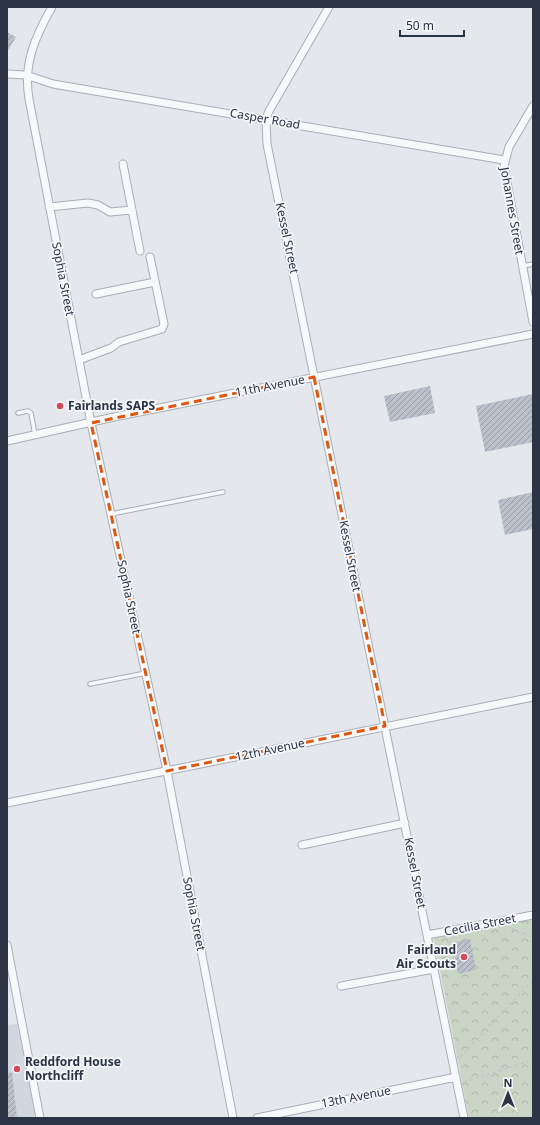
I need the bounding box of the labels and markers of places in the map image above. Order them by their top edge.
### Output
place label: Fairlands SAPS [68,397,155,414]
marker: Fairlands SAPS [55,401,65,411]
place label: Fairland Air Scouts [396,941,456,972]
marker: Fairland Air Scouts [459,952,469,962]
place label: Reddford House Northcliff [25,1053,121,1084]
marker: Reddford House Northcliff [12,1064,22,1074]

